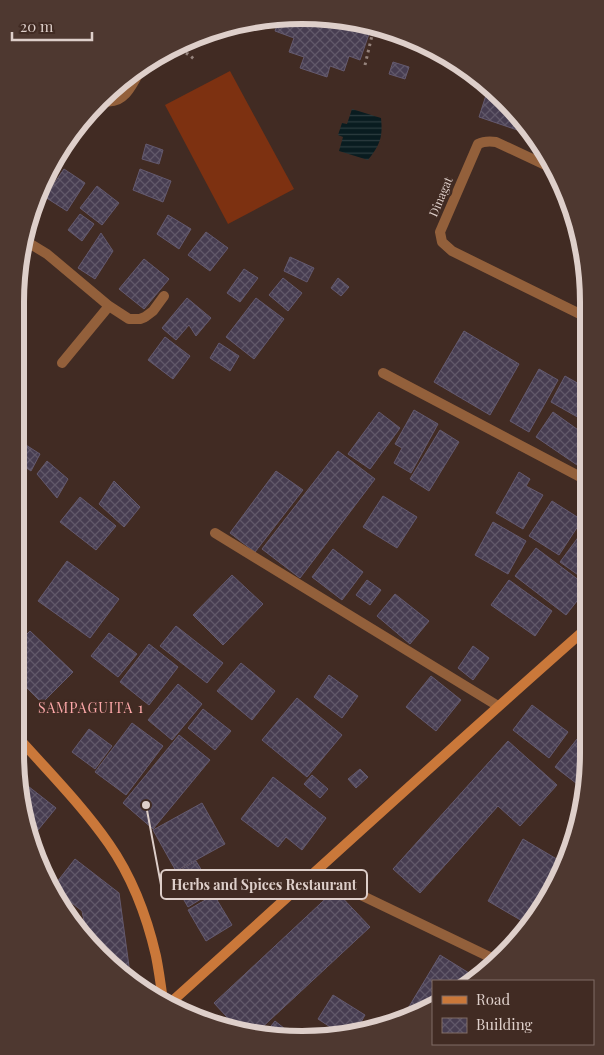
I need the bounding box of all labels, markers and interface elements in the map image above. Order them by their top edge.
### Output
scale bar [12,10,92,42]
text: 20 m [20,16,54,36]
street label: Dinagat [425,174,456,219]
district label: SAMPAGUITA 1 [38,698,144,717]
callout: Herbs and Spices Restaurant [161,870,367,899]
text: Herbs and Spices Restaurant [171,875,357,894]
legend [432,980,594,1045]
text: Road [476,989,510,1009]
text: Building [476,1014,533,1034]

